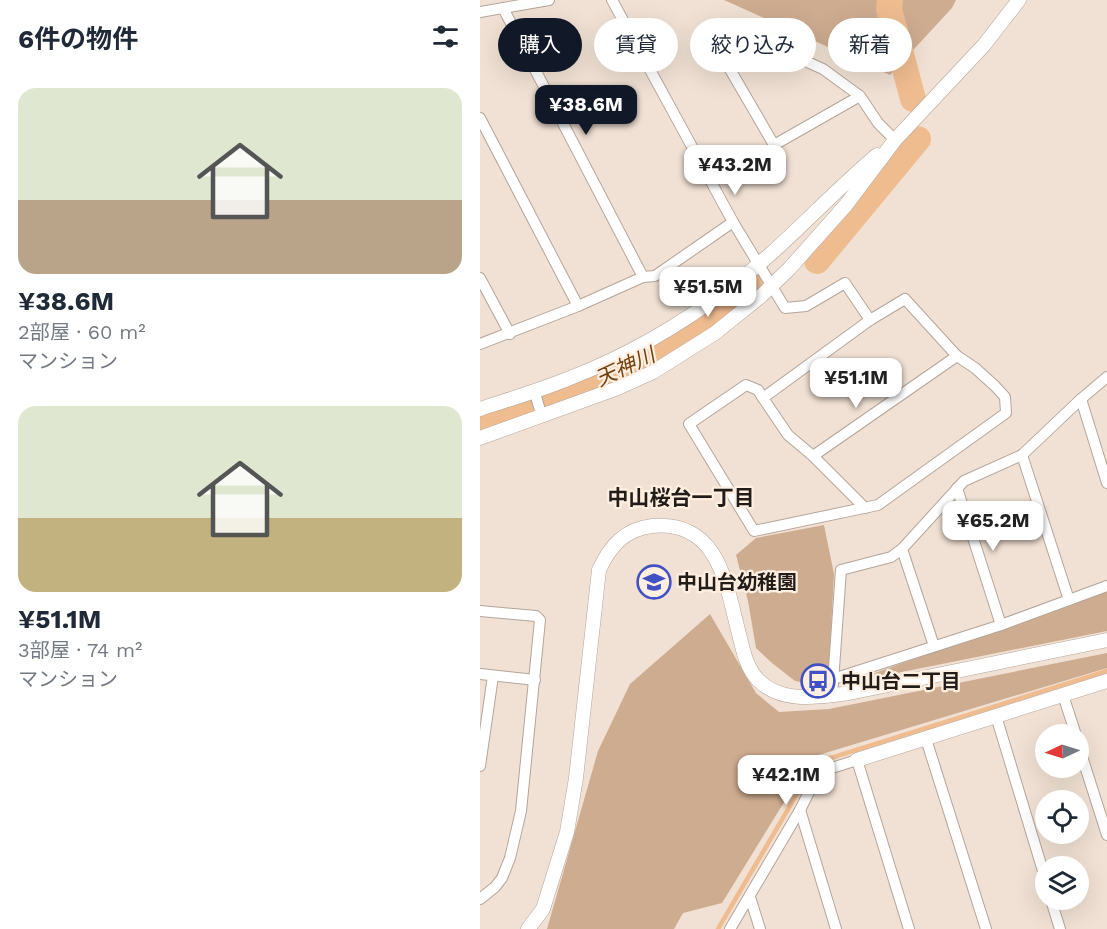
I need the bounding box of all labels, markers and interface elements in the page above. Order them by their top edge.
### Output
chip: 購入 [498,18,582,72]
chip: 賃貸 [594,18,678,72]
chip: 絞り込み [690,18,816,72]
chip: 新着 [828,18,912,72]
icon: filters [429,20,462,53]
text: 6件の物件 [18,24,138,54]
pin: ¥38.6M [537,85,635,136]
text: ¥38.6M [549,92,623,116]
icon: home [186,127,294,235]
pin: ¥43.2M [686,145,784,196]
text: ¥43.2M [698,152,772,176]
pin: ¥51.5M [659,267,757,318]
text: ¥51.5M [673,274,743,298]
text: ¥38.6M [18,286,114,316]
text: 2部屋 · 60 m² [18,320,146,344]
water label: 天神川 [591,341,660,391]
text: マンション [18,349,118,373]
pin: ¥51.1M [807,358,905,409]
text: ¥51.1M [824,365,888,389]
icon: home [186,445,294,553]
district label: 中山桜台一丁目 [608,485,755,510]
pin: ¥65.2M [944,501,1042,552]
text: ¥65.2M [956,508,1030,532]
school or university icon: 中山台幼稚園 [636,564,672,600]
place label: 中山台幼稚園 [677,570,797,594]
text: ¥51.1M [18,604,101,634]
text: 3部屋 · 74 m² [18,638,142,662]
bus stop icon: 中山台二丁目 [800,663,836,699]
text: マンション [18,667,118,691]
place label: 中山台二丁目 [841,669,961,693]
north arrow [1035,724,1089,778]
map controls [1035,724,1089,910]
pin: ¥42.1M [737,755,835,806]
text: ¥42.1M [752,762,820,786]
button: locate [1035,790,1089,844]
button: layers [1035,856,1089,910]

